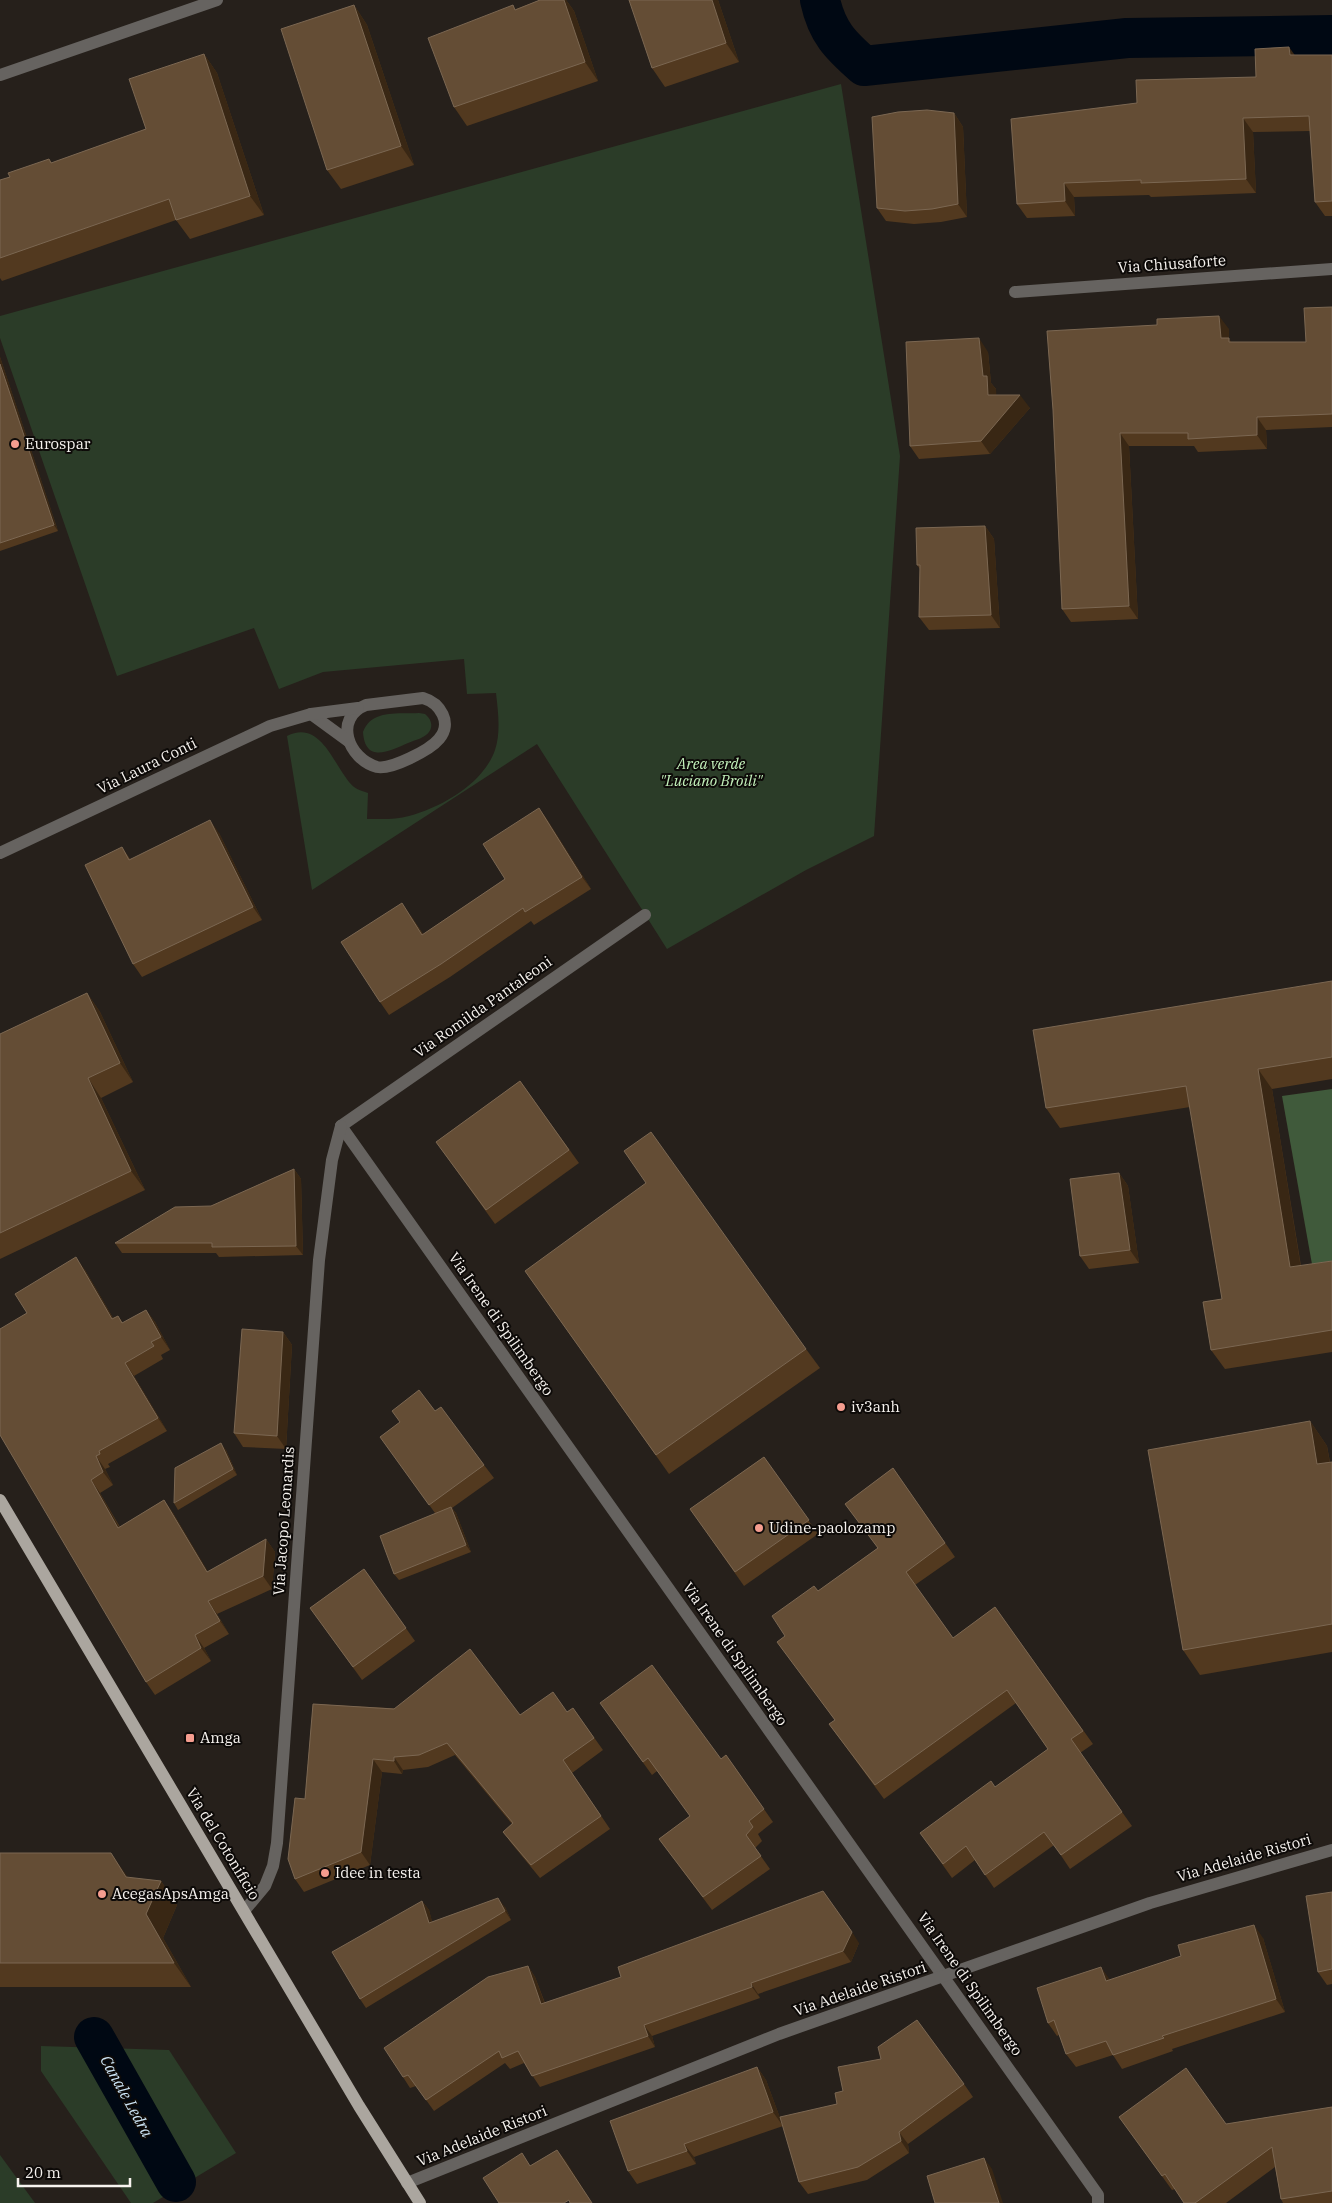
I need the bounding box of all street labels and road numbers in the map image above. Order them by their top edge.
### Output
street label: Via Chiusaforte [1117,250,1227,277]
street label: Via Laura Conti [94,733,200,798]
street label: Via Romilda Pantaleoni [410,952,556,1062]
street label: Via Irene di Spilimbergo [445,1248,558,1399]
street label: Via Jacopo Leonardis [269,1446,298,1596]
street label: Via Irene di Spilimbergo [679,1578,792,1729]
street label: Via del Cotonificio [182,1784,264,1903]
street label: Via Adelaide Ristori [1175,1829,1313,1886]
street label: Via Irene di Spilimbergo [914,1908,1027,2059]
street label: Via Adelaide Ristori [791,1957,929,2020]
street label: Via Adelaide Ristori [414,2101,550,2170]

